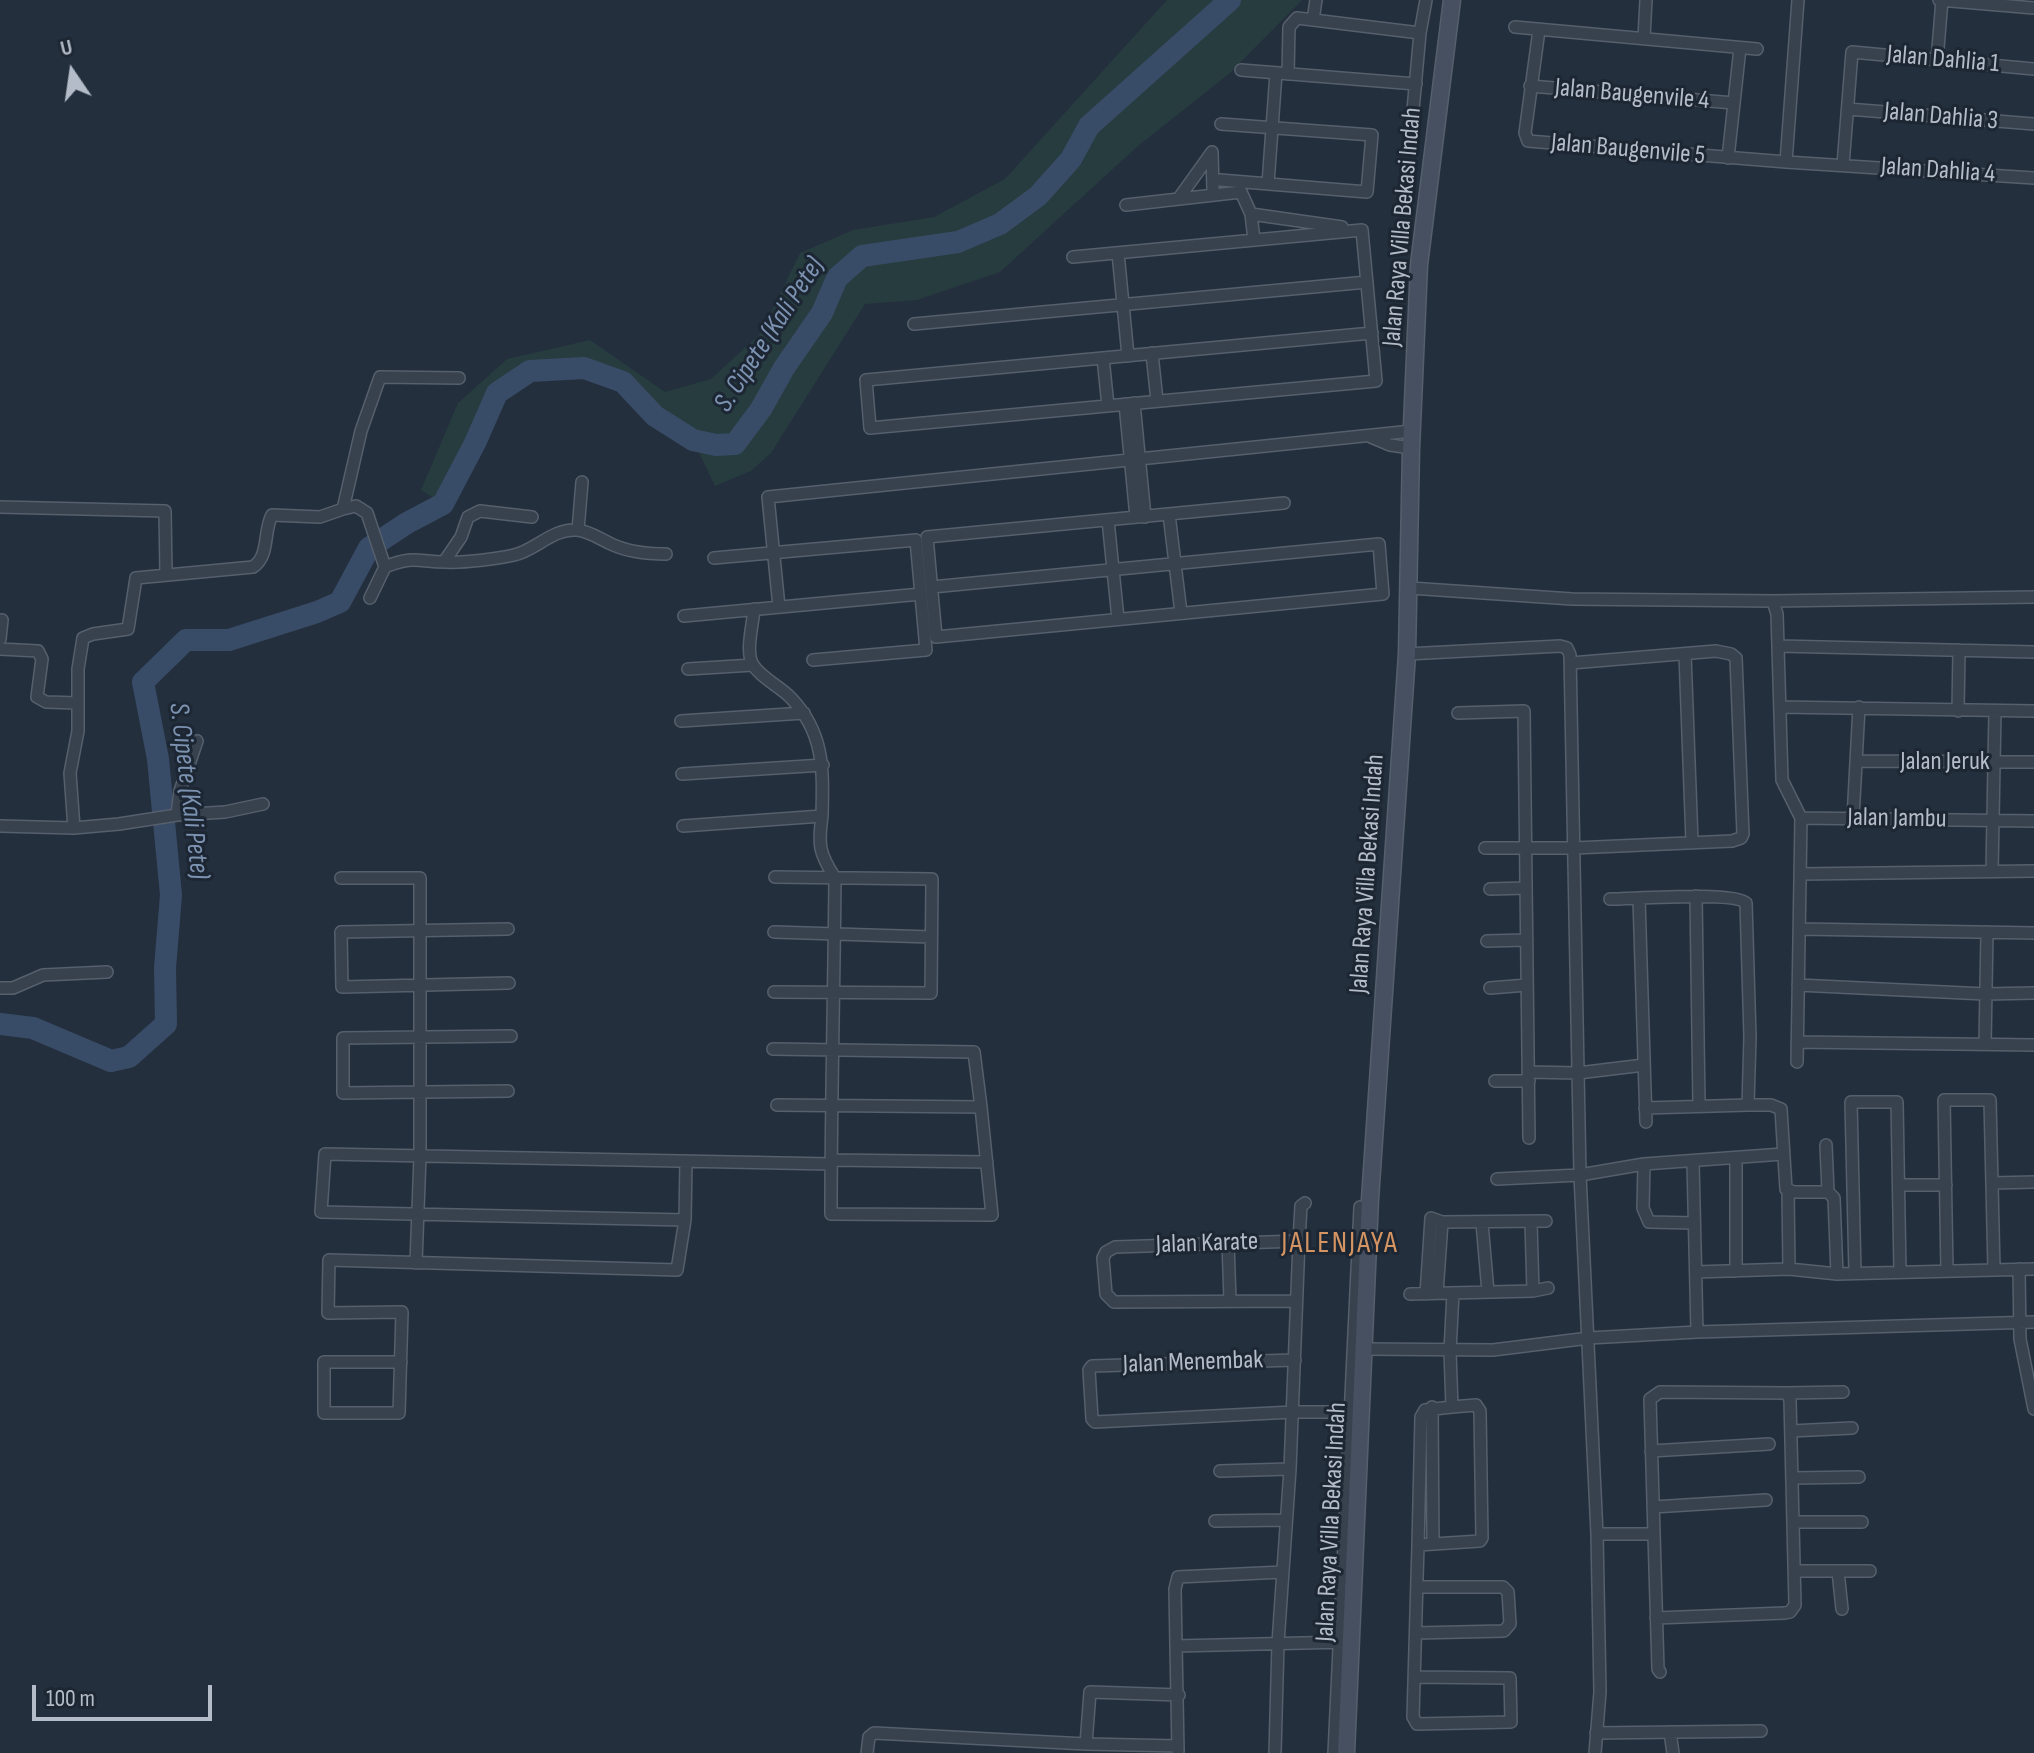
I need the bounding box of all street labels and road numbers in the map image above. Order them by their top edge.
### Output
street label: Jalan Dahlia 1 [1886,40,2000,80]
street label: Jalan Baugenvile 4 [1553,73,1711,117]
street label: Jalan Dahlia 3 [1883,96,1999,138]
street label: Jalan Raya Villa Bekasi Indah [1377,106,1429,348]
street label: Jalan Baugenvile 5 [1550,128,1706,172]
street label: Jalan Dahlia 4 [1880,151,1996,191]
street label: Jalan Jeruk [1900,746,1990,778]
street label: Jalan Raya Villa Bekasi Indah [1344,753,1392,995]
street label: Jalan Jambu [1847,803,1947,835]
street label: Jalan Karate [1155,1227,1259,1261]
street label: Jalan Menembak [1122,1345,1264,1381]
street label: Jalan Raya Villa Bekasi Indah [1310,1401,1354,1643]

